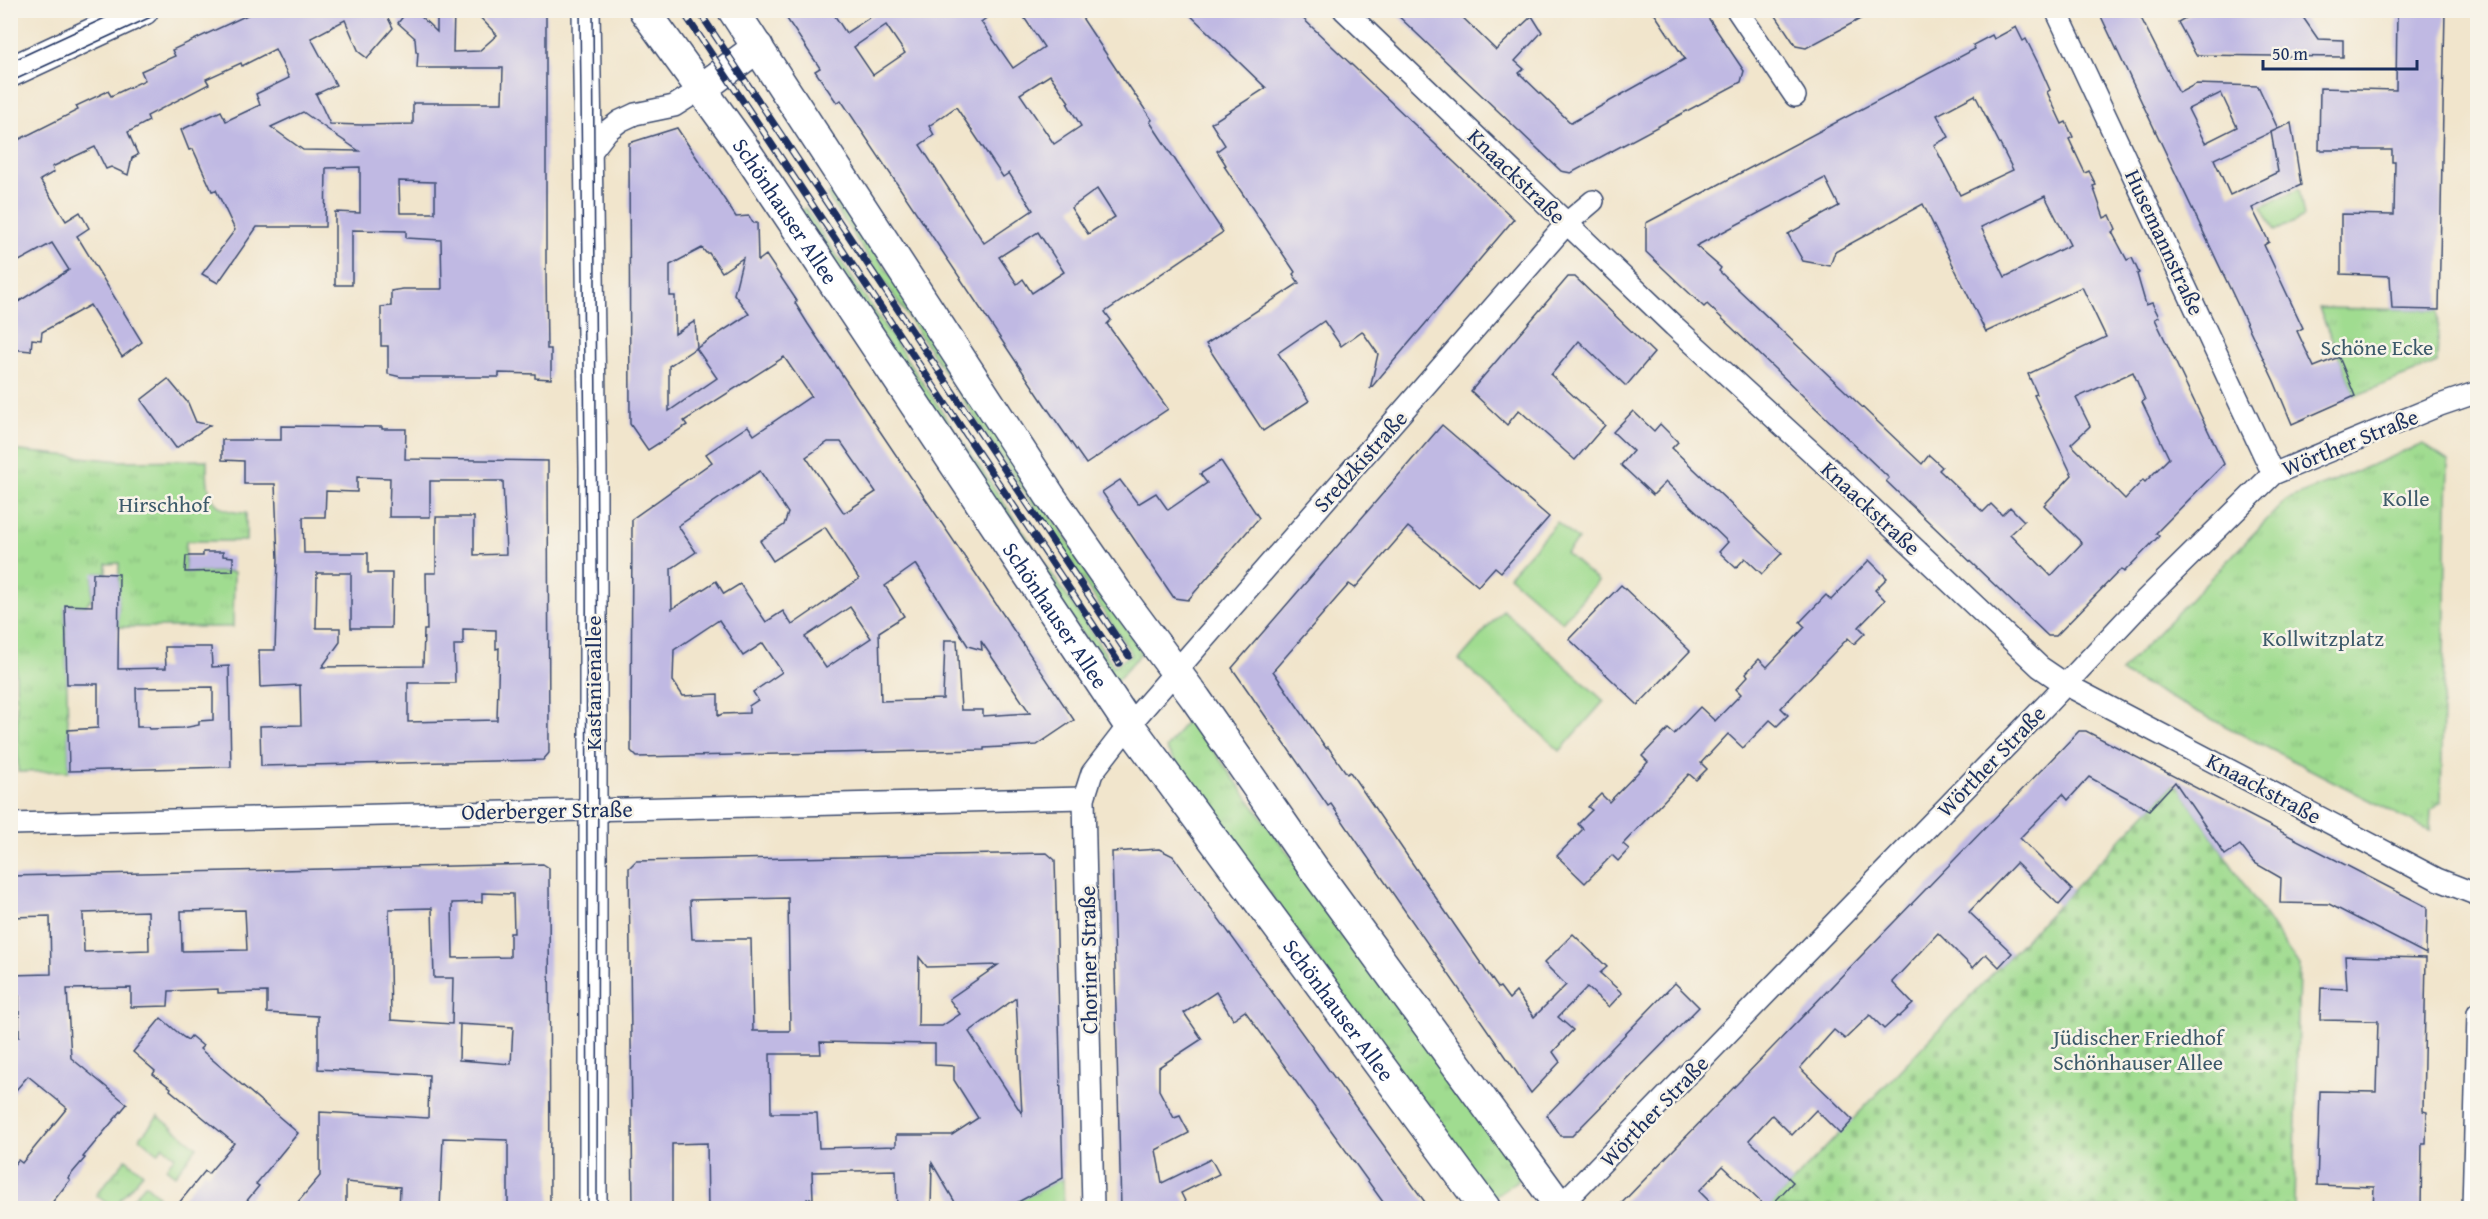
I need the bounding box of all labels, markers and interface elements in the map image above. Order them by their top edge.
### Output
scale bar [2263,33,2418,71]
text: 50 m [2272,40,2308,67]
street label: Knaackstraße [1461,121,1573,231]
street label: Schönhauser Allee [725,131,846,291]
street label: Husemannstraße [2117,164,2213,320]
park label: Schöne Ecke [2321,331,2433,363]
street label: Wörther Straße [2277,400,2423,484]
street label: Sredzkistraße [1305,403,1415,519]
street label: Knaackstraße [1814,453,1928,563]
park label: Kolle [2383,482,2429,514]
park label: Hirschhof [119,488,212,520]
street label: Schönhauser Allee [995,536,1116,695]
street label: Kastanienallee [577,616,609,750]
park label: Kollwitzplatz [2262,622,2384,654]
street label: Wörther Straße [1929,698,2053,824]
street label: Knaackstraße [2201,744,2327,832]
street label: Oderberger Straße [461,793,633,827]
street label: Choriner Straße [1071,886,1105,1034]
street label: Schönhauser Allee [1276,932,1402,1088]
park label: Jüdischer Friedhof Schönhauser Allee [2050,1021,2226,1078]
street label: Wörther Straße [1592,1048,1716,1174]

